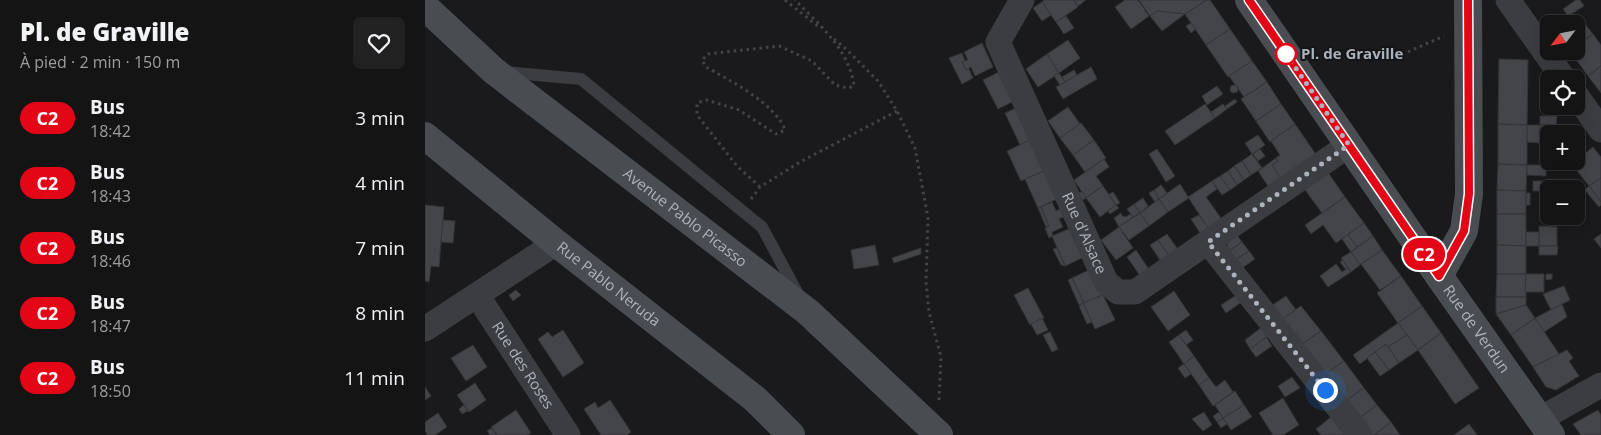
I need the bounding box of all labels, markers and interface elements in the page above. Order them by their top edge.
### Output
text: Pl. de Graville [20,15,189,48]
north arrow [1540,15,1585,60]
map controls [1540,15,1585,225]
button: heart [353,17,405,69]
marker: Pl. de Graville [1275,43,1297,65]
place label: Pl. de Graville [1301,43,1403,63]
text: À pied · 2 min · 150 m [20,51,180,73]
button: locate [1540,70,1585,115]
text: Bus [90,94,125,120]
text: 3 min [355,105,405,131]
text: C2 [37,106,58,130]
text: 18:42 [90,120,131,142]
button: + [1540,125,1585,170]
text: Bus [90,159,125,185]
street label: Avenue Pablo Picasso [620,163,752,271]
text: 4 min [355,170,405,196]
text: C2 [37,171,58,195]
button: − [1540,180,1585,225]
text: 18:43 [90,185,131,207]
street label: Rue d'Alsace [1058,189,1112,277]
text: Bus [90,224,125,250]
text: 7 min [355,235,405,261]
text: C2 [37,236,58,260]
street label: Rue Pablo Neruda [553,236,665,330]
line badge: C2 [1401,238,1447,270]
text: C2 [1413,242,1435,266]
text: 18:46 [90,250,131,272]
street label: Rue de Verdun [1439,280,1515,377]
text: Bus [90,289,125,315]
text: 8 min [355,300,405,326]
text: C2 [37,301,58,325]
text: 18:47 [90,315,131,337]
street label: Rue des Roses [488,317,559,412]
text: Bus [90,354,125,380]
text: 11 min [344,365,405,391]
text: C2 [37,366,58,390]
your location [1313,378,1338,403]
text: 18:50 [90,380,131,402]

